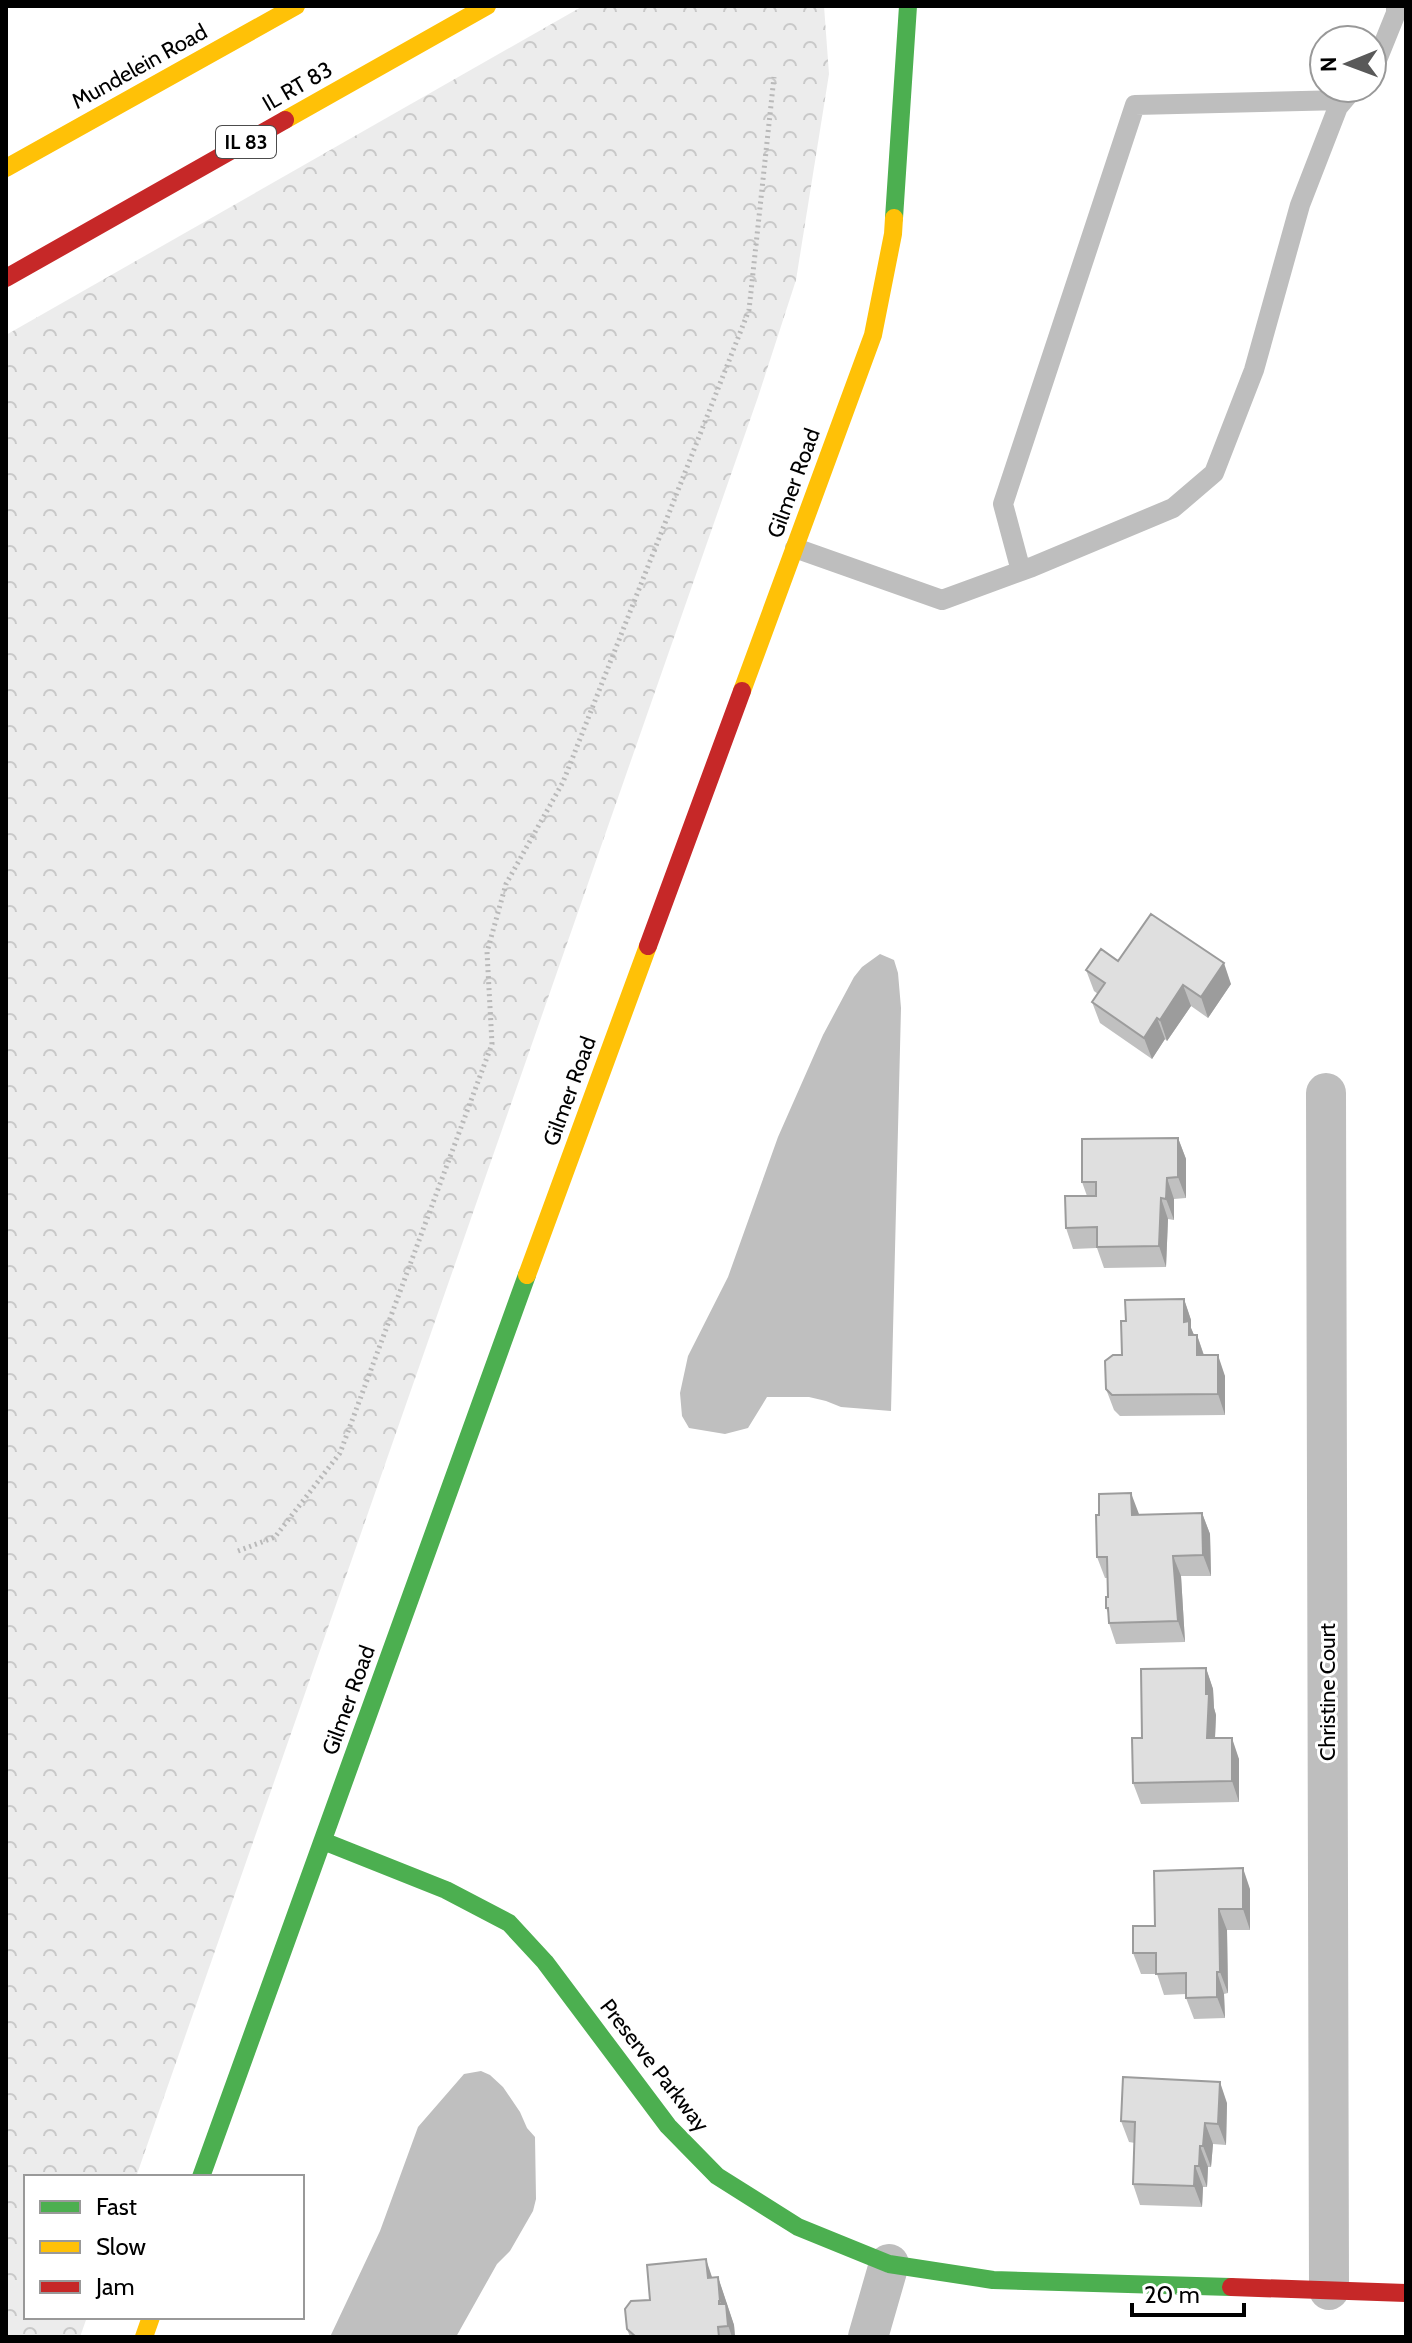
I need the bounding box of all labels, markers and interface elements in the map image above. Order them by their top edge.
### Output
street label: Mundelein Road [67,18,212,115]
north arrow [1308,24,1388,104]
street label: IL RT 83 [257,56,337,117]
text: N [1315,56,1342,72]
road number: IL 83 [216,126,276,158]
street label: Gilmer Road [761,425,826,542]
street label: Gilmer Road [537,1033,602,1150]
street label: Christine Court [1314,1622,1341,1761]
street label: Gilmer Road [316,1642,381,1759]
street label: Preserve Parkway [594,1993,715,2137]
legend [24,2175,304,2319]
text: Fast [96,2192,137,2221]
text: Slow [96,2232,146,2261]
scale bar [1132,2267,1244,2317]
text: Jam [95,2272,134,2301]
text: 20 m [1144,2280,1200,2309]

